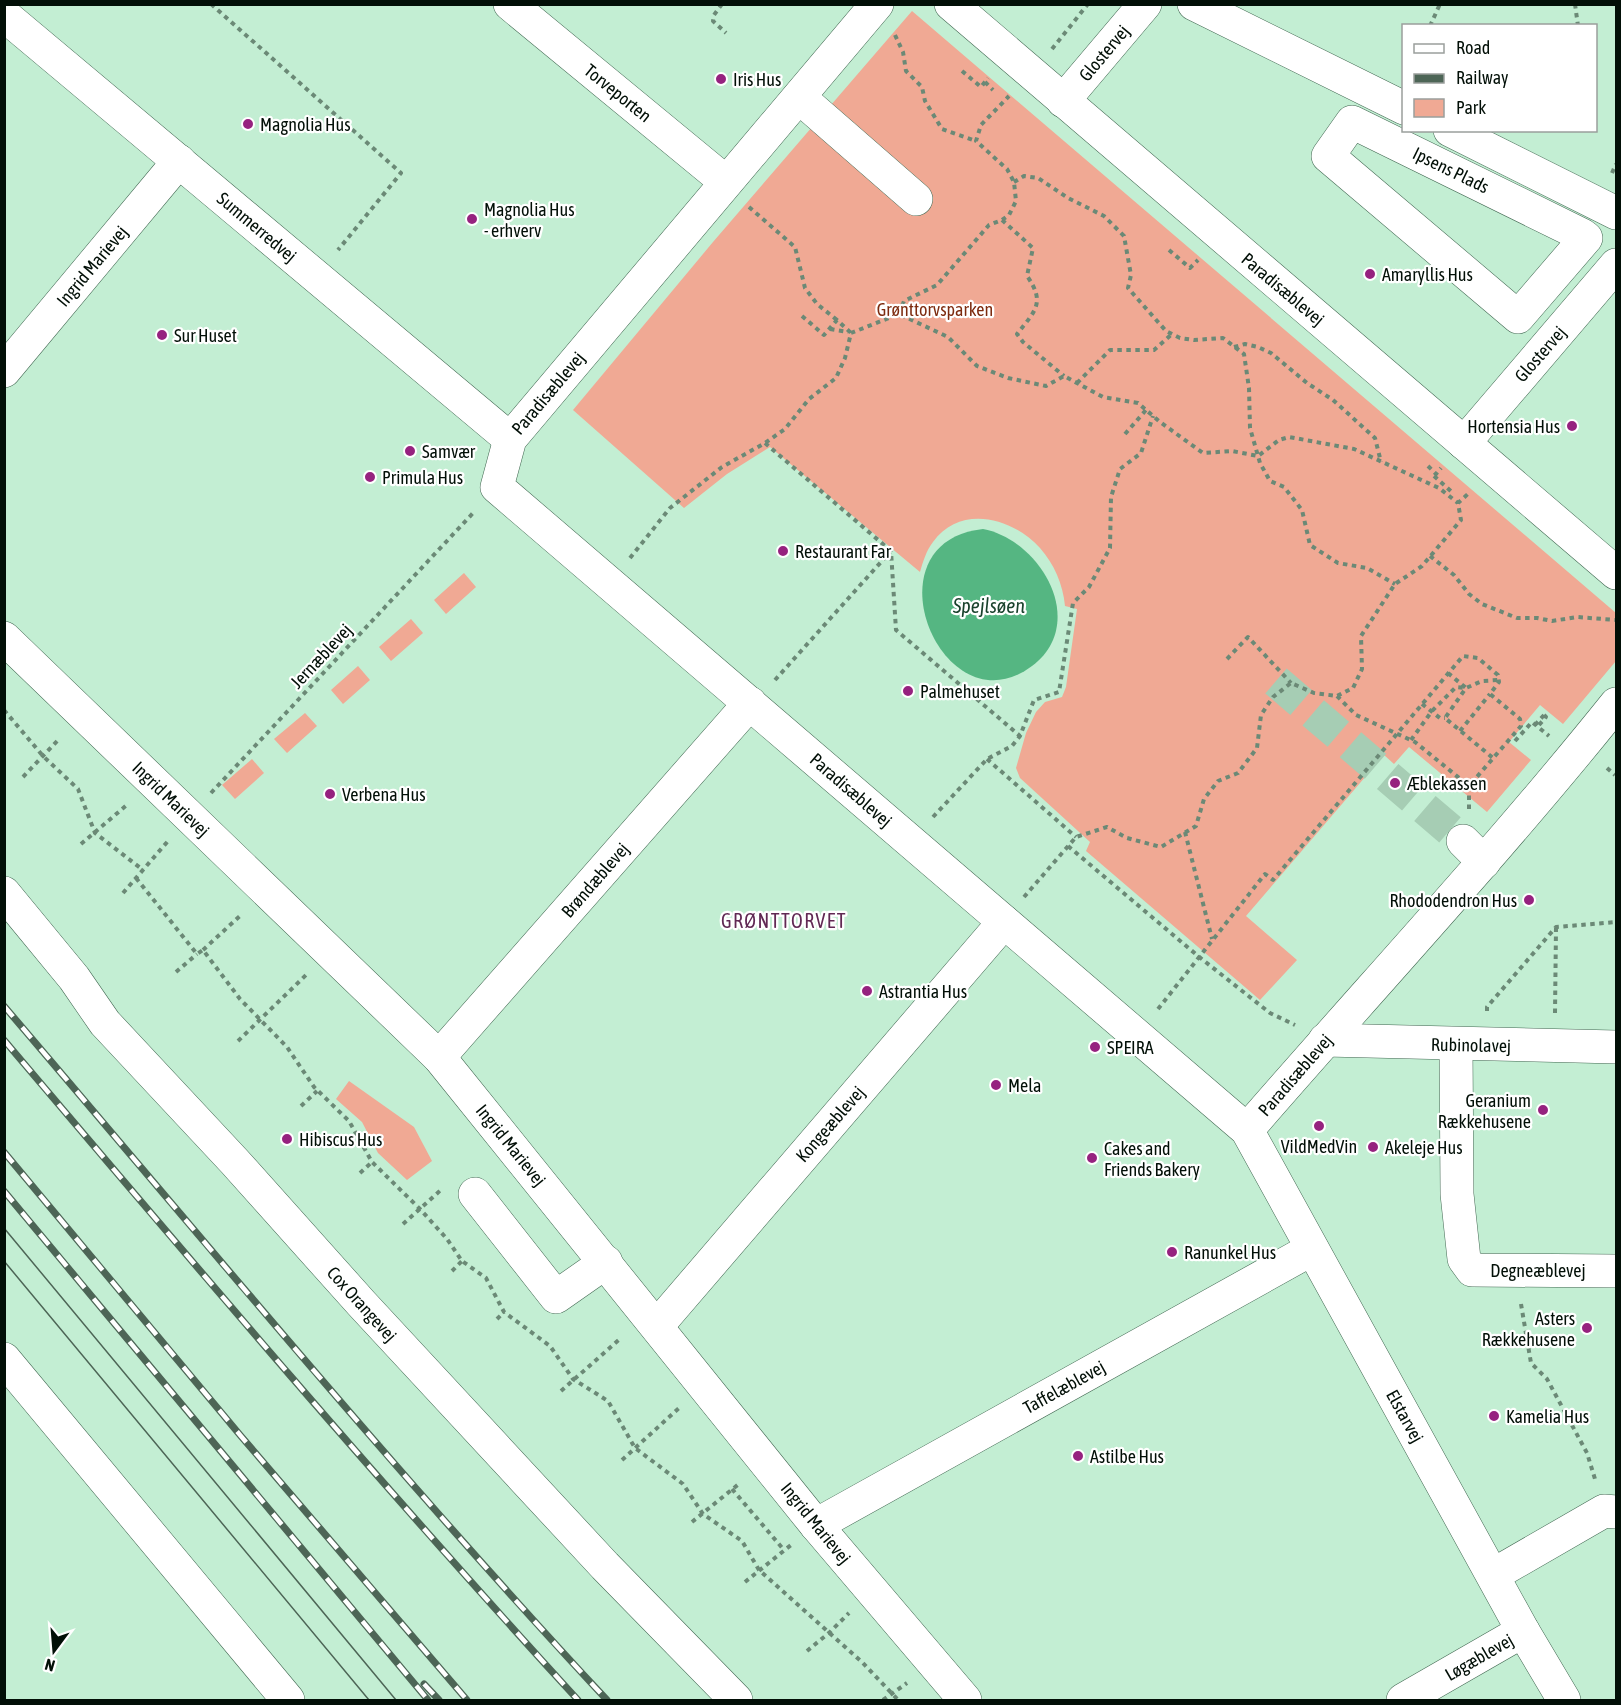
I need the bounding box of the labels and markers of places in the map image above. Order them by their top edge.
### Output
place label: Iris Hus [733,69,781,90]
marker: Iris Hus [714,72,728,86]
place label: Magnolia Hus [260,114,351,135]
marker: Magnolia Hus [241,117,255,131]
place label: Magnolia Hus - erhverv [484,199,575,241]
marker: Magnolia Hus - erhverv [465,212,479,226]
place label: Amaryllis Hus [1382,264,1473,285]
marker: Amaryllis Hus [1363,267,1377,281]
place label: Sur Huset [174,325,237,346]
marker: Sur Huset [155,328,169,342]
place label: Hortensia Hus [1467,416,1560,437]
marker: Hortensia Hus [1565,419,1579,433]
place label: Samvær [422,441,476,462]
marker: Samvær [403,444,417,458]
place label: Primula Hus [382,467,463,488]
marker: Primula Hus [363,470,377,484]
place label: Restaurant Far [795,541,892,562]
marker: Restaurant Far [776,544,790,558]
place label: Palmehuset [920,681,1000,702]
marker: Palmehuset [901,684,915,698]
place label: Æblekassen [1407,773,1487,794]
marker: Æblekassen [1388,776,1402,790]
place label: Verbena Hus [342,784,426,805]
marker: Verbena Hus [323,787,337,801]
place label: Rhododendron Hus [1389,890,1517,911]
marker: Rhododendron Hus [1522,893,1536,907]
place label: Astrantia Hus [879,981,967,1002]
marker: Astrantia Hus [860,984,874,998]
place label: SPEIRA [1107,1037,1154,1058]
marker: SPEIRA [1088,1040,1102,1054]
place label: Mela [1008,1075,1041,1096]
marker: Mela [989,1078,1003,1092]
place label: Geranium Rækkehusene [1438,1090,1531,1132]
marker: Geranium Rækkehusene [1536,1103,1550,1117]
marker: VildMedVin [1312,1119,1326,1133]
place label: Hibiscus Hus [299,1129,382,1150]
marker: Hibiscus Hus [280,1132,294,1146]
place label: VildMedVin [1281,1136,1357,1157]
place label: Akeleje Hus [1385,1137,1463,1158]
place label: Cakes and Friends Bakery [1104,1138,1200,1180]
marker: Akeleje Hus [1366,1140,1380,1154]
marker: Cakes and Friends Bakery [1085,1151,1099,1165]
place label: Ranunkel Hus [1184,1242,1276,1263]
marker: Ranunkel Hus [1165,1245,1179,1259]
place label: Asters Rækkehusene [1482,1308,1575,1350]
marker: Asters Rækkehusene [1580,1321,1594,1335]
place label: Kamelia Hus [1506,1406,1589,1427]
marker: Kamelia Hus [1487,1409,1501,1423]
place label: Astilbe Hus [1090,1446,1164,1467]
marker: Astilbe Hus [1071,1449,1085,1463]

